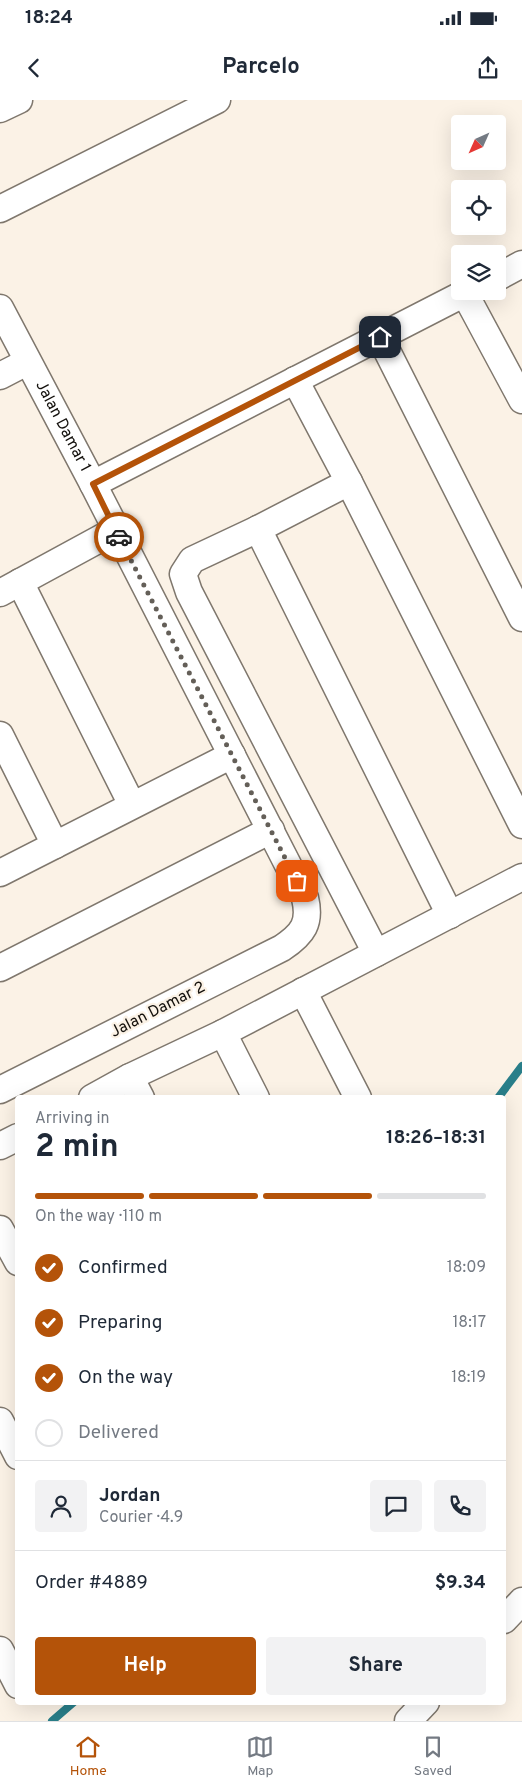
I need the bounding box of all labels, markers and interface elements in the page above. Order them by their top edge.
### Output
text: 18:24 [25,6,73,30]
icon: back [20,54,48,82]
text: Parcelo [222,54,300,81]
icon: share [474,54,502,82]
north arrow [451,115,506,170]
map controls [451,115,506,300]
button: locate [451,180,506,235]
button: layers [451,245,506,300]
pin [359,316,401,358]
icon: home [366,323,394,351]
street label: Jalan Damar 1 [30,377,95,475]
courier [94,512,144,562]
icon: car [105,523,133,551]
pin [276,860,318,902]
icon: bag [283,867,311,895]
street label: Jalan Damar 2 [107,977,209,1043]
text: Arriving in [35,1109,110,1129]
text: 18:26–18:31 [386,1126,486,1150]
text: 2 min [35,1128,119,1168]
text: On the way · 110 m [35,1207,162,1227]
icon: check [35,1254,63,1282]
text: Confirmed [78,1256,168,1280]
text: 18:09 [447,1258,486,1278]
icon: check [35,1309,63,1337]
text: Preparing [78,1311,162,1335]
text: 18:17 [452,1313,486,1333]
icon: check [35,1364,63,1392]
text: On the way [78,1366,173,1390]
text: 18:19 [451,1368,486,1388]
text: Delivered [78,1421,159,1445]
button: person [35,1480,87,1532]
button: chat [370,1480,422,1532]
button: phone [434,1480,486,1532]
text: Jordan [99,1484,161,1508]
text: Courier · 4.9 [99,1508,183,1528]
text: Order #4889 [35,1571,148,1595]
text: $9.34 [435,1571,486,1595]
button: Help [35,1637,256,1695]
button: Share [266,1637,486,1695]
tab: Home [70,1733,107,1780]
tab: Map [246,1733,274,1780]
tab: Saved [414,1733,452,1780]

